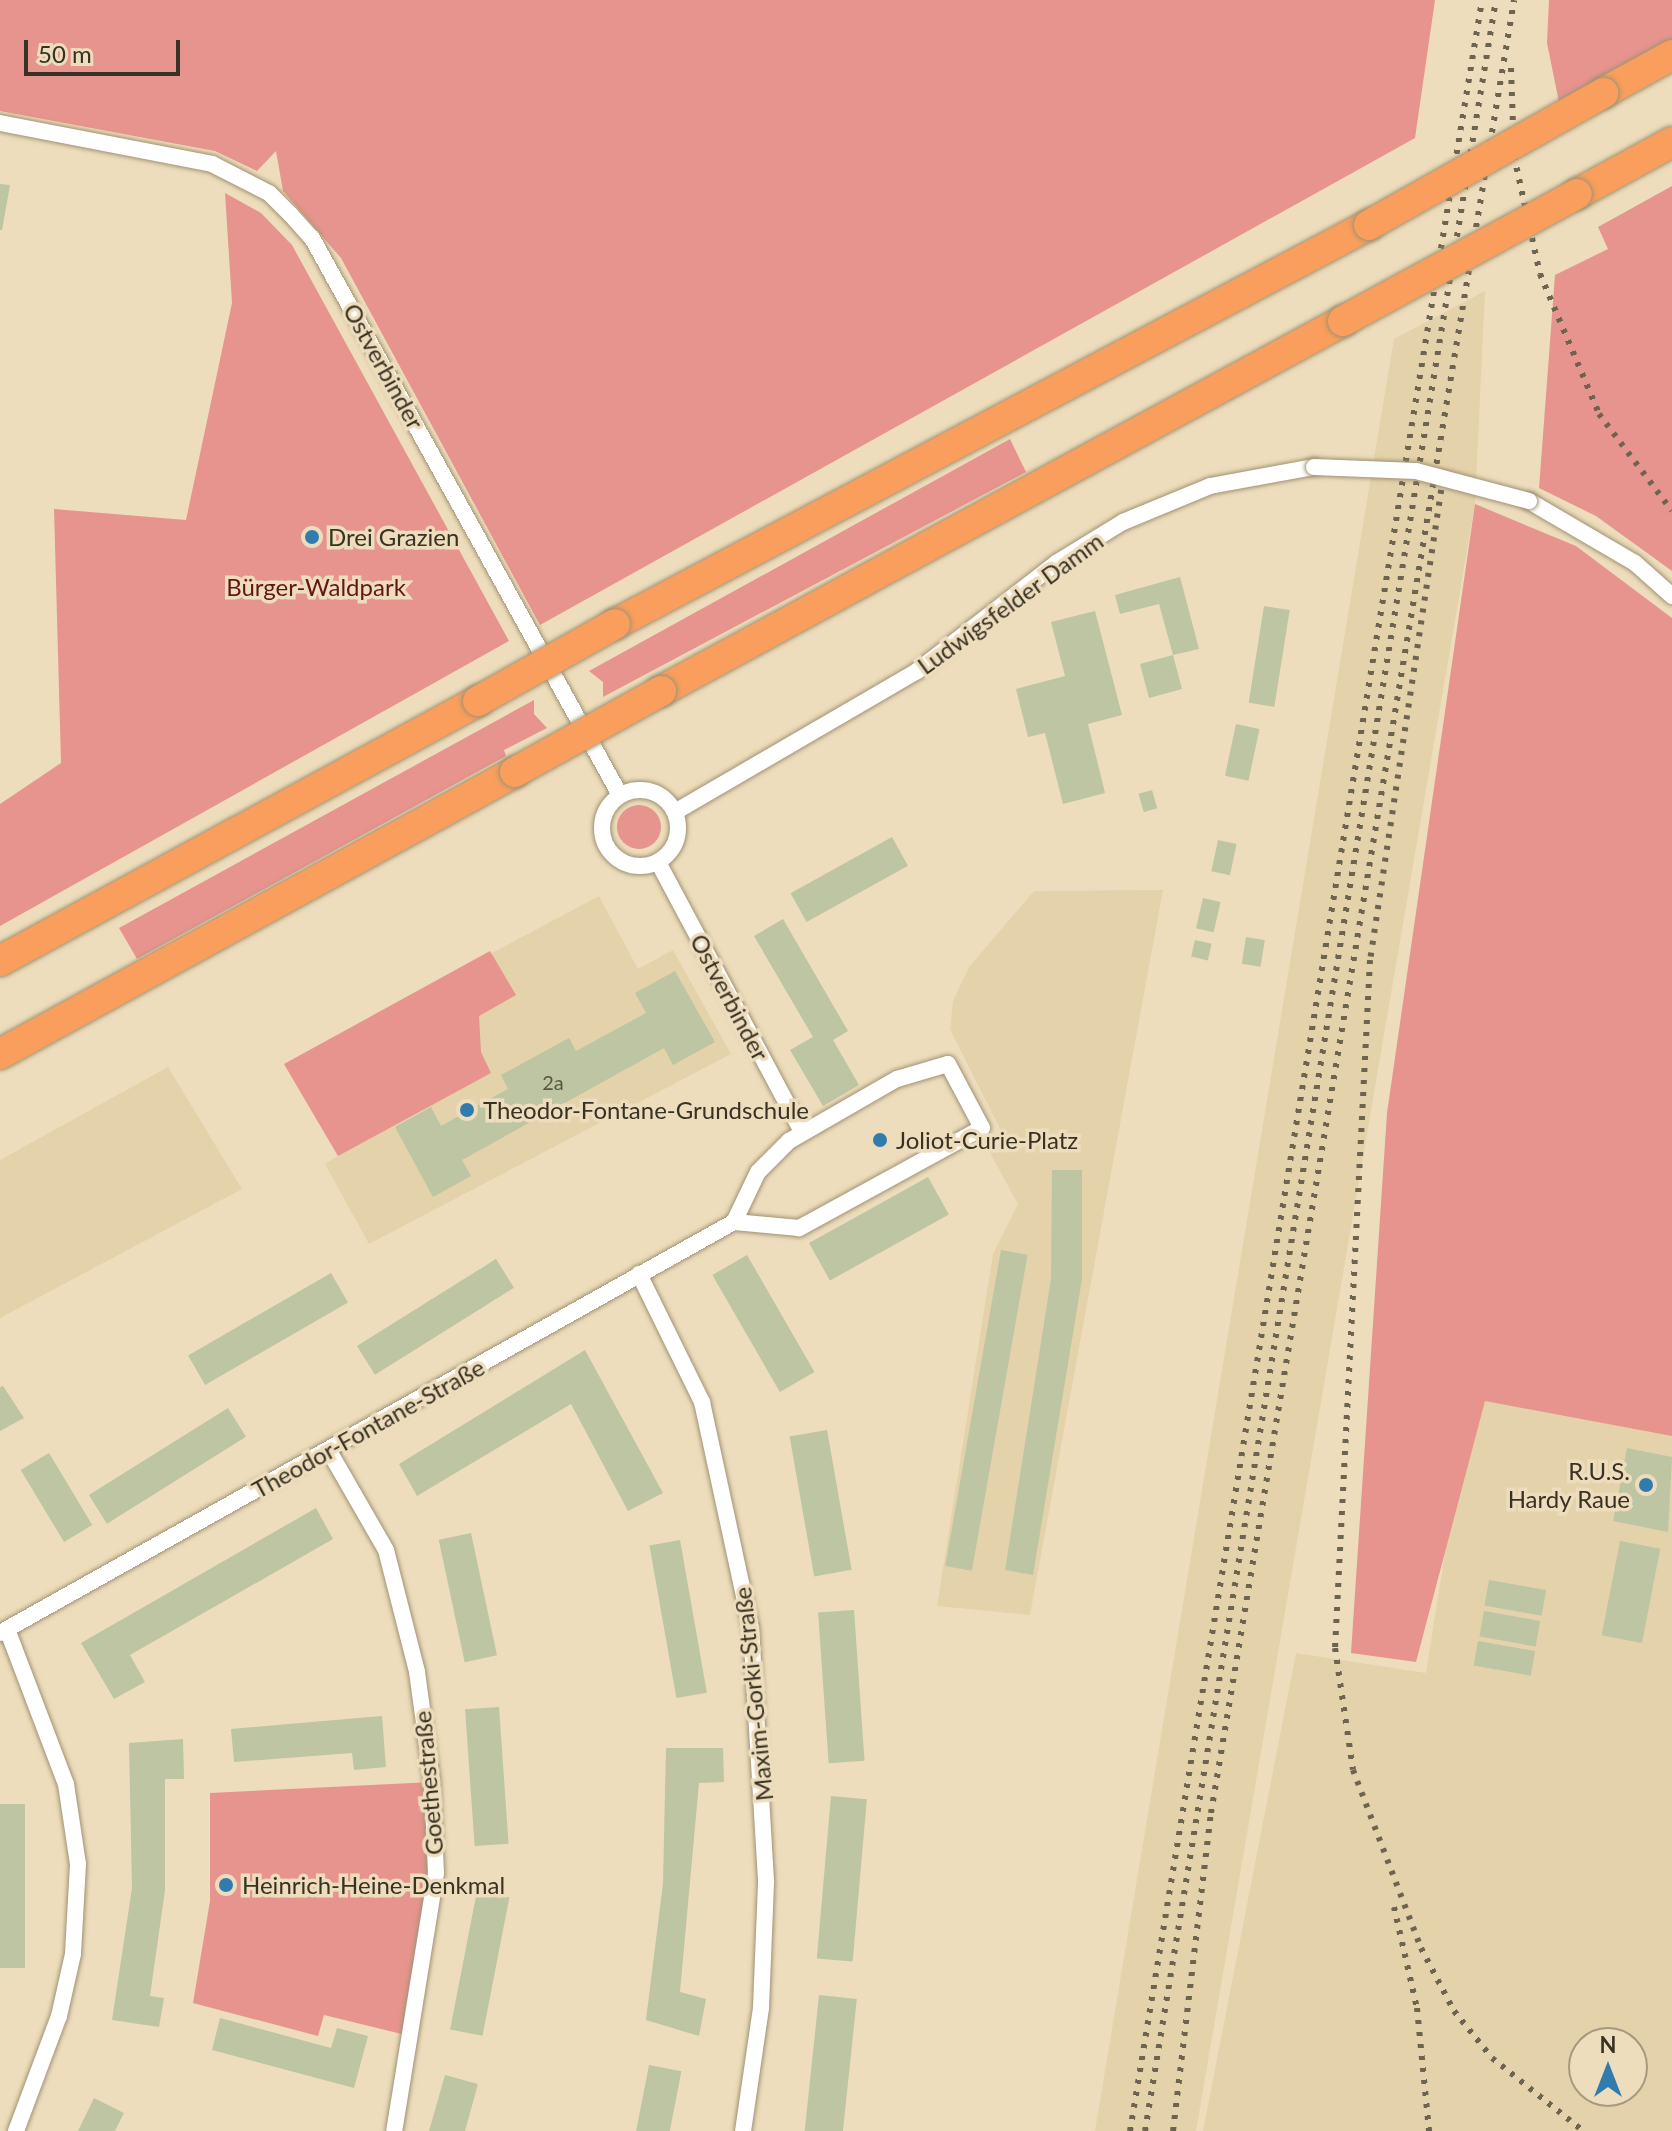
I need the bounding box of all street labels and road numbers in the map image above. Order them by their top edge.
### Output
street label: Ostverbinder [338,298,430,434]
street label: Ludwigsfelder Damm [911,526,1109,680]
street label: Ostverbinder [685,929,775,1065]
street label: Theodor-Fontane-Straße [247,1352,489,1504]
street label: Maxim-Gorki-Straße [727,1586,779,1802]
street label: Goethestraße [407,1710,449,1856]

